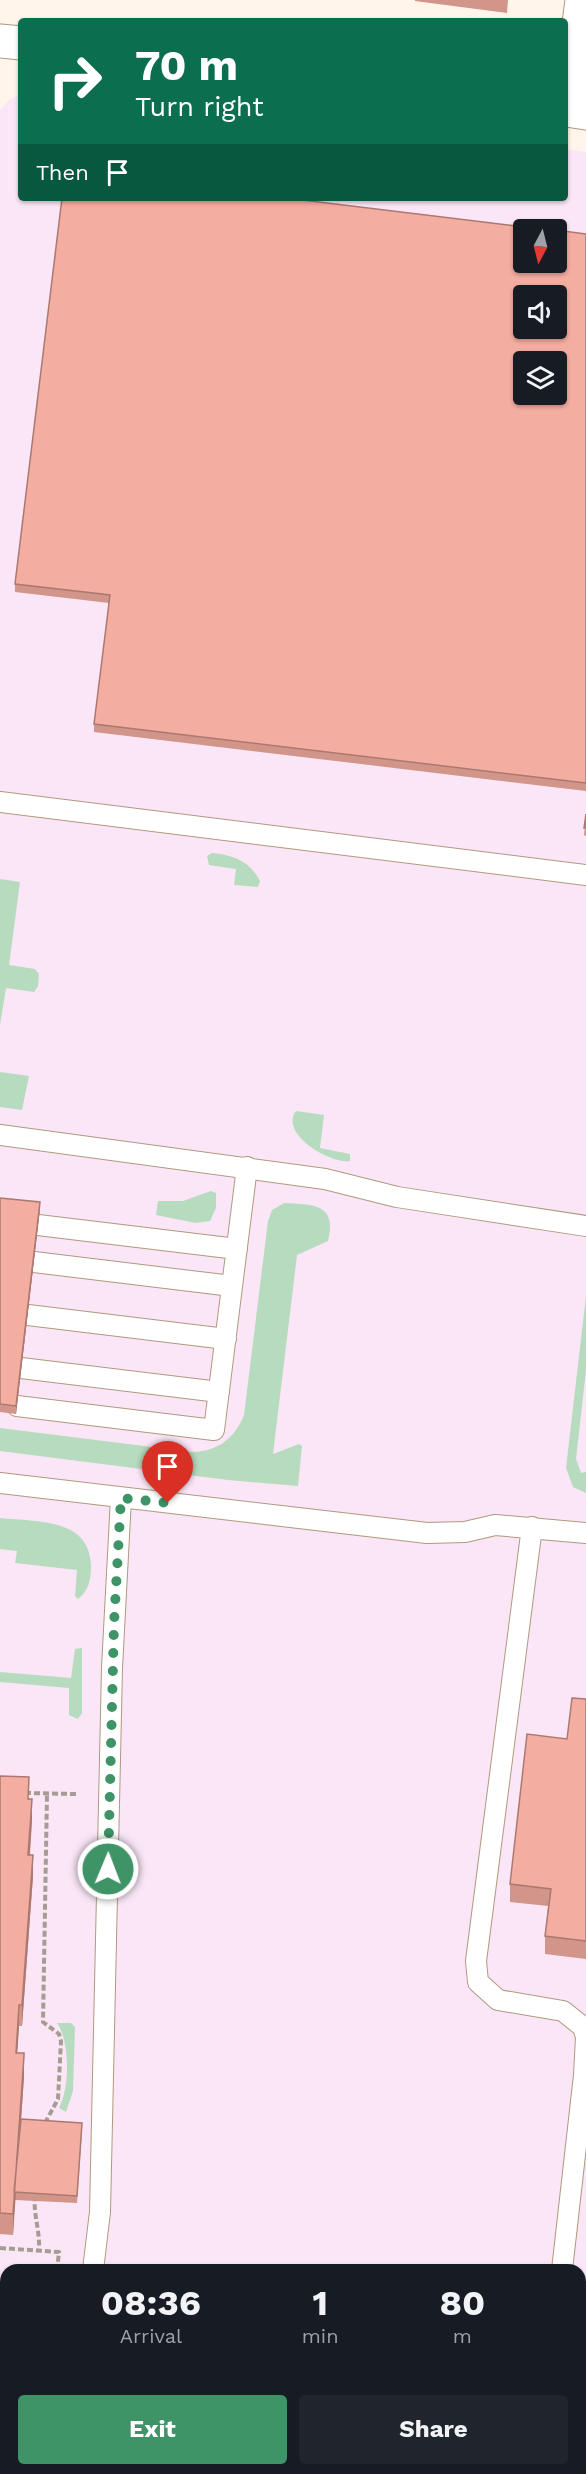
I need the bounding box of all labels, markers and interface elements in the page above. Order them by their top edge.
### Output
text: 70 m [135,41,238,90]
icon: right [36,42,114,120]
text: Turn right [135,91,264,123]
icon: arrive [101,156,134,189]
text: Then [36,160,89,185]
north arrow [513,219,567,273]
map controls [513,219,567,405]
button: sound [513,285,567,339]
button: layers [513,351,567,405]
pin [142,1441,193,1503]
icon: arrive [151,1450,184,1483]
position arrow [76,1837,140,1901]
text: 08:36 [101,2282,201,2324]
text: 1 [312,2282,328,2324]
text: 80 [439,2282,485,2324]
text: Arrival [120,2324,182,2348]
text: min [302,2324,339,2348]
text: m [453,2324,472,2348]
button: Exit [18,2395,287,2464]
button: Share [299,2395,568,2464]

